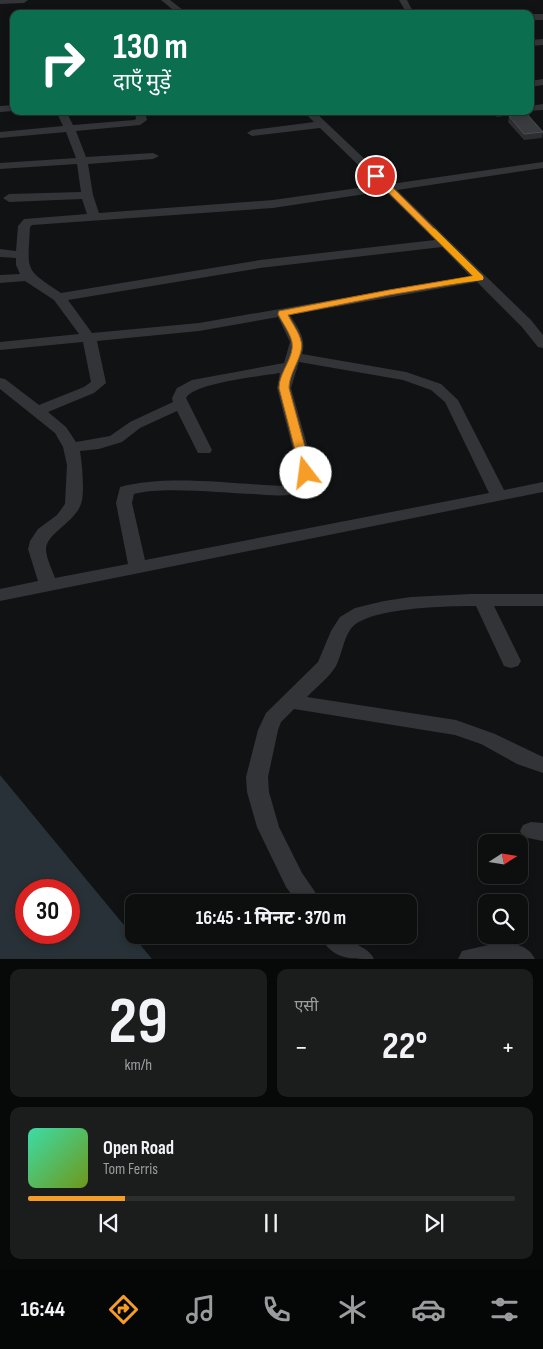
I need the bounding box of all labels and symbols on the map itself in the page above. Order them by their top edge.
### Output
pin [355,155,397,197]
position arrow [279,446,331,498]
north arrow [478,834,528,884]
speed limit sign: 30 [15,879,80,944]

